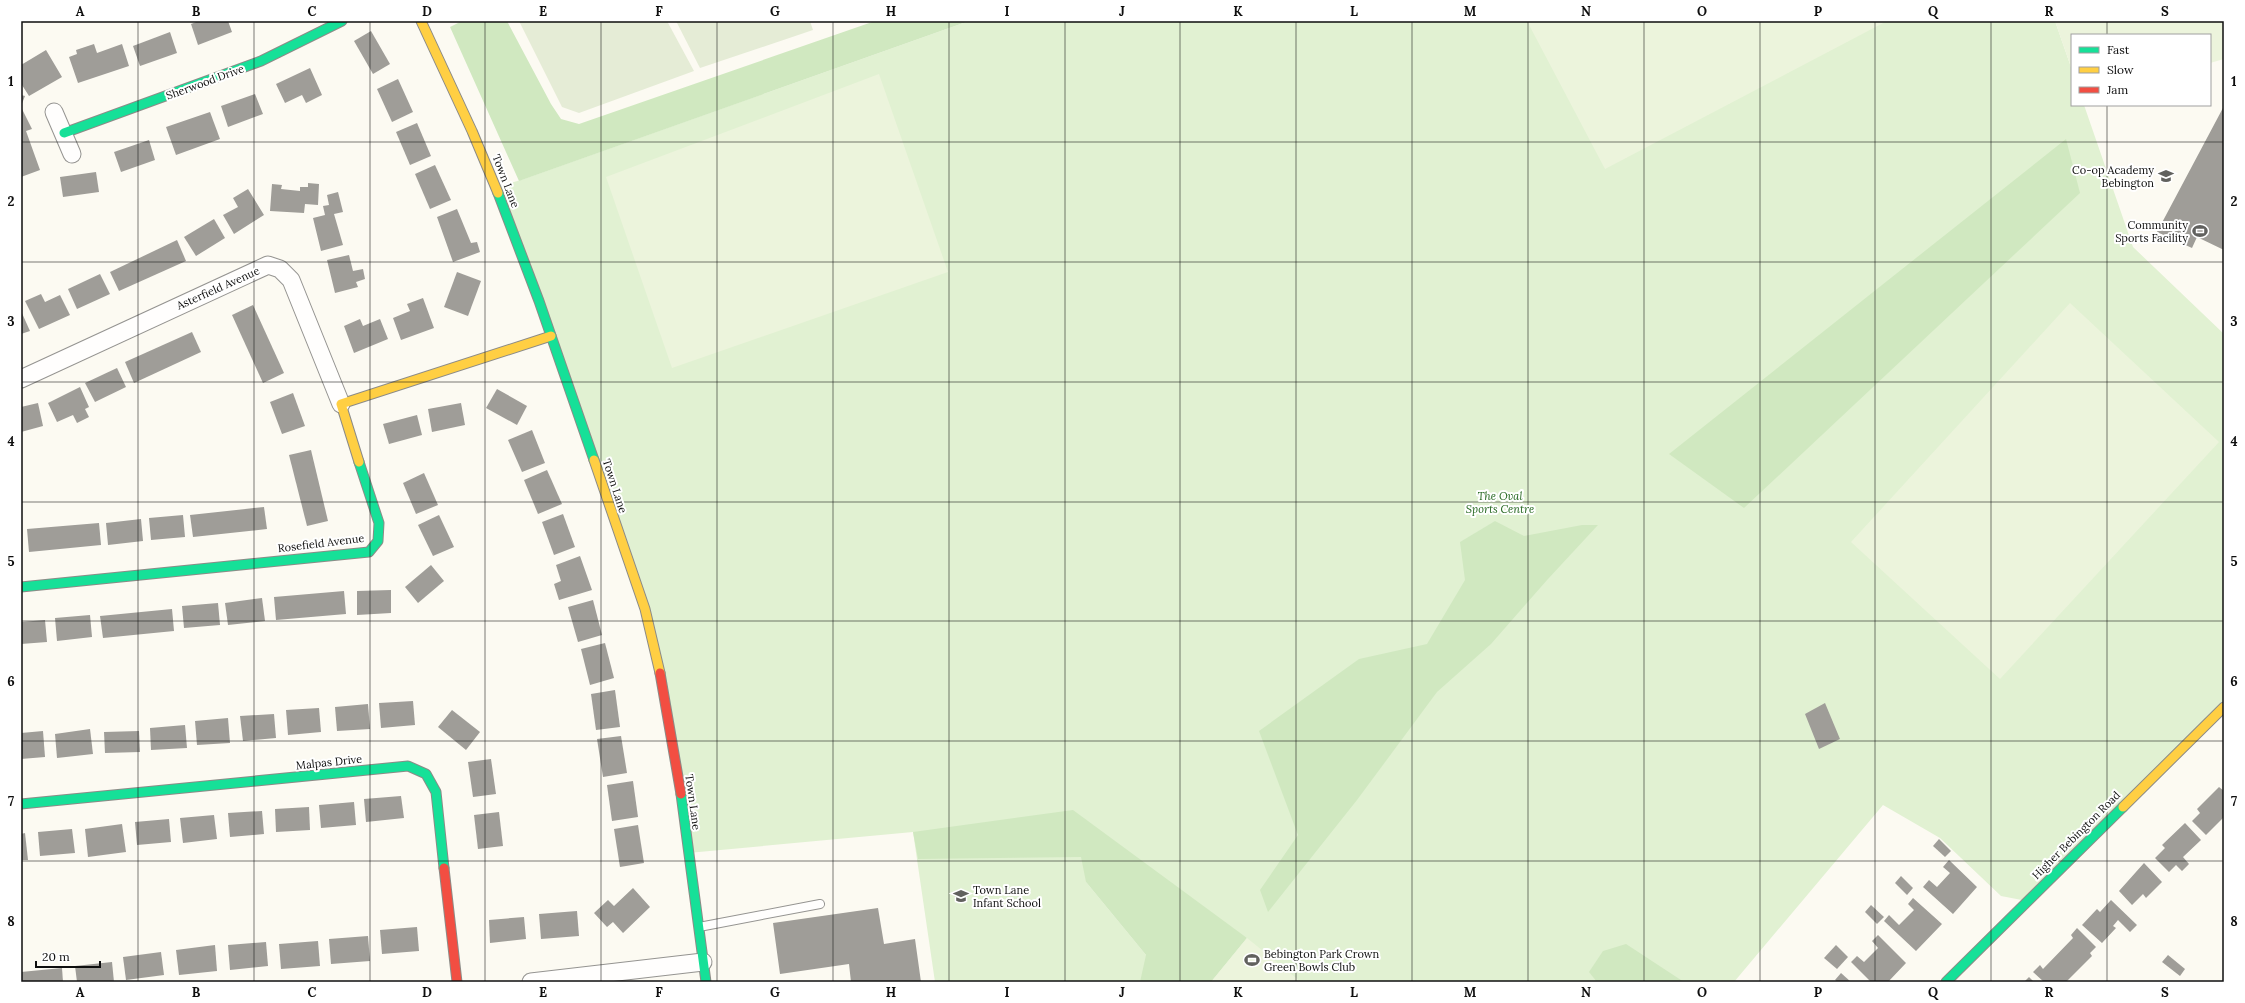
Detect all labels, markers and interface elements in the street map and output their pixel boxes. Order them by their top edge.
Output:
text: A [76,3,85,20]
text: B [192,3,201,20]
text: C [308,3,317,20]
text: D [422,3,432,20]
text: E [539,3,547,20]
text: F [655,3,663,20]
text: G [770,3,780,20]
text: H [886,3,896,20]
text: I [1004,3,1010,20]
text: J [1119,3,1125,20]
text: K [1233,3,1243,20]
text: L [1350,3,1358,20]
text: M [1464,3,1477,20]
text: N [1581,3,1591,20]
text: O [1697,3,1707,20]
text: P [1814,3,1823,20]
text: Q [1928,3,1939,20]
text: R [2045,3,2054,20]
text: S [2161,3,2169,20]
legend [2071,34,2211,106]
text: Fast [2107,42,2130,57]
street label: Sherwood Drive [164,61,246,103]
text: Slow [2107,62,2134,77]
text: 1 [8,73,14,90]
text: 1 [2231,73,2237,90]
text: Jam [2106,82,2128,97]
street label: Town Lane [489,152,523,210]
place label: Co-op Academy Bebington [2072,163,2154,190]
school or university icon: Co-op Academy Bebington [2157,167,2175,185]
text: 2 [8,193,15,210]
text: 2 [2231,193,2238,210]
place label: Community Sports Facility [2115,218,2188,245]
sports icon: Community Sports Facility [2191,222,2209,240]
street label: Asterfield Avenue [173,263,262,313]
text: 3 [7,313,15,330]
text: 3 [2230,313,2238,330]
text: 4 [7,433,15,450]
text: 4 [2230,433,2238,450]
street label: Town Lane [600,457,630,515]
park label: The Oval Sports Centre [1466,489,1534,516]
street label: Rosefield Avenue [277,531,365,555]
text: 5 [7,553,15,570]
text: 5 [2230,553,2238,570]
text: 6 [7,673,15,690]
text: 6 [2230,673,2238,690]
street label: Malpas Drive [295,752,363,772]
street label: Town Lane [682,773,704,831]
street label: Higher Bebington Road [2029,788,2123,882]
text: 7 [8,793,14,810]
text: 7 [2231,793,2237,810]
place label: Town Lane Infant School [973,883,1041,910]
school or university icon: Town Lane Infant School [952,887,970,905]
text: 8 [7,913,15,930]
text: 8 [2230,913,2238,930]
scale bar [36,943,100,969]
place label: Bebington Park Crown Green Bowls Club [1264,947,1380,974]
text: 20 m [42,949,70,964]
sports icon: Bebington Park Crown Green Bowls Club [1243,951,1261,969]
text: A [76,984,85,1001]
text: B [192,984,201,1001]
text: C [308,984,317,1001]
text: D [422,984,432,1001]
text: E [539,984,547,1001]
text: F [655,984,663,1001]
text: G [770,984,780,1001]
text: H [886,984,896,1001]
text: I [1004,984,1010,1001]
text: J [1119,984,1125,1001]
text: K [1233,984,1243,1001]
text: L [1350,984,1358,1001]
text: M [1464,984,1477,1001]
text: N [1581,984,1591,1001]
text: O [1697,984,1707,1001]
text: P [1814,984,1823,1001]
text: Q [1928,984,1939,1001]
text: R [2045,984,2054,1001]
text: S [2161,984,2169,1001]

